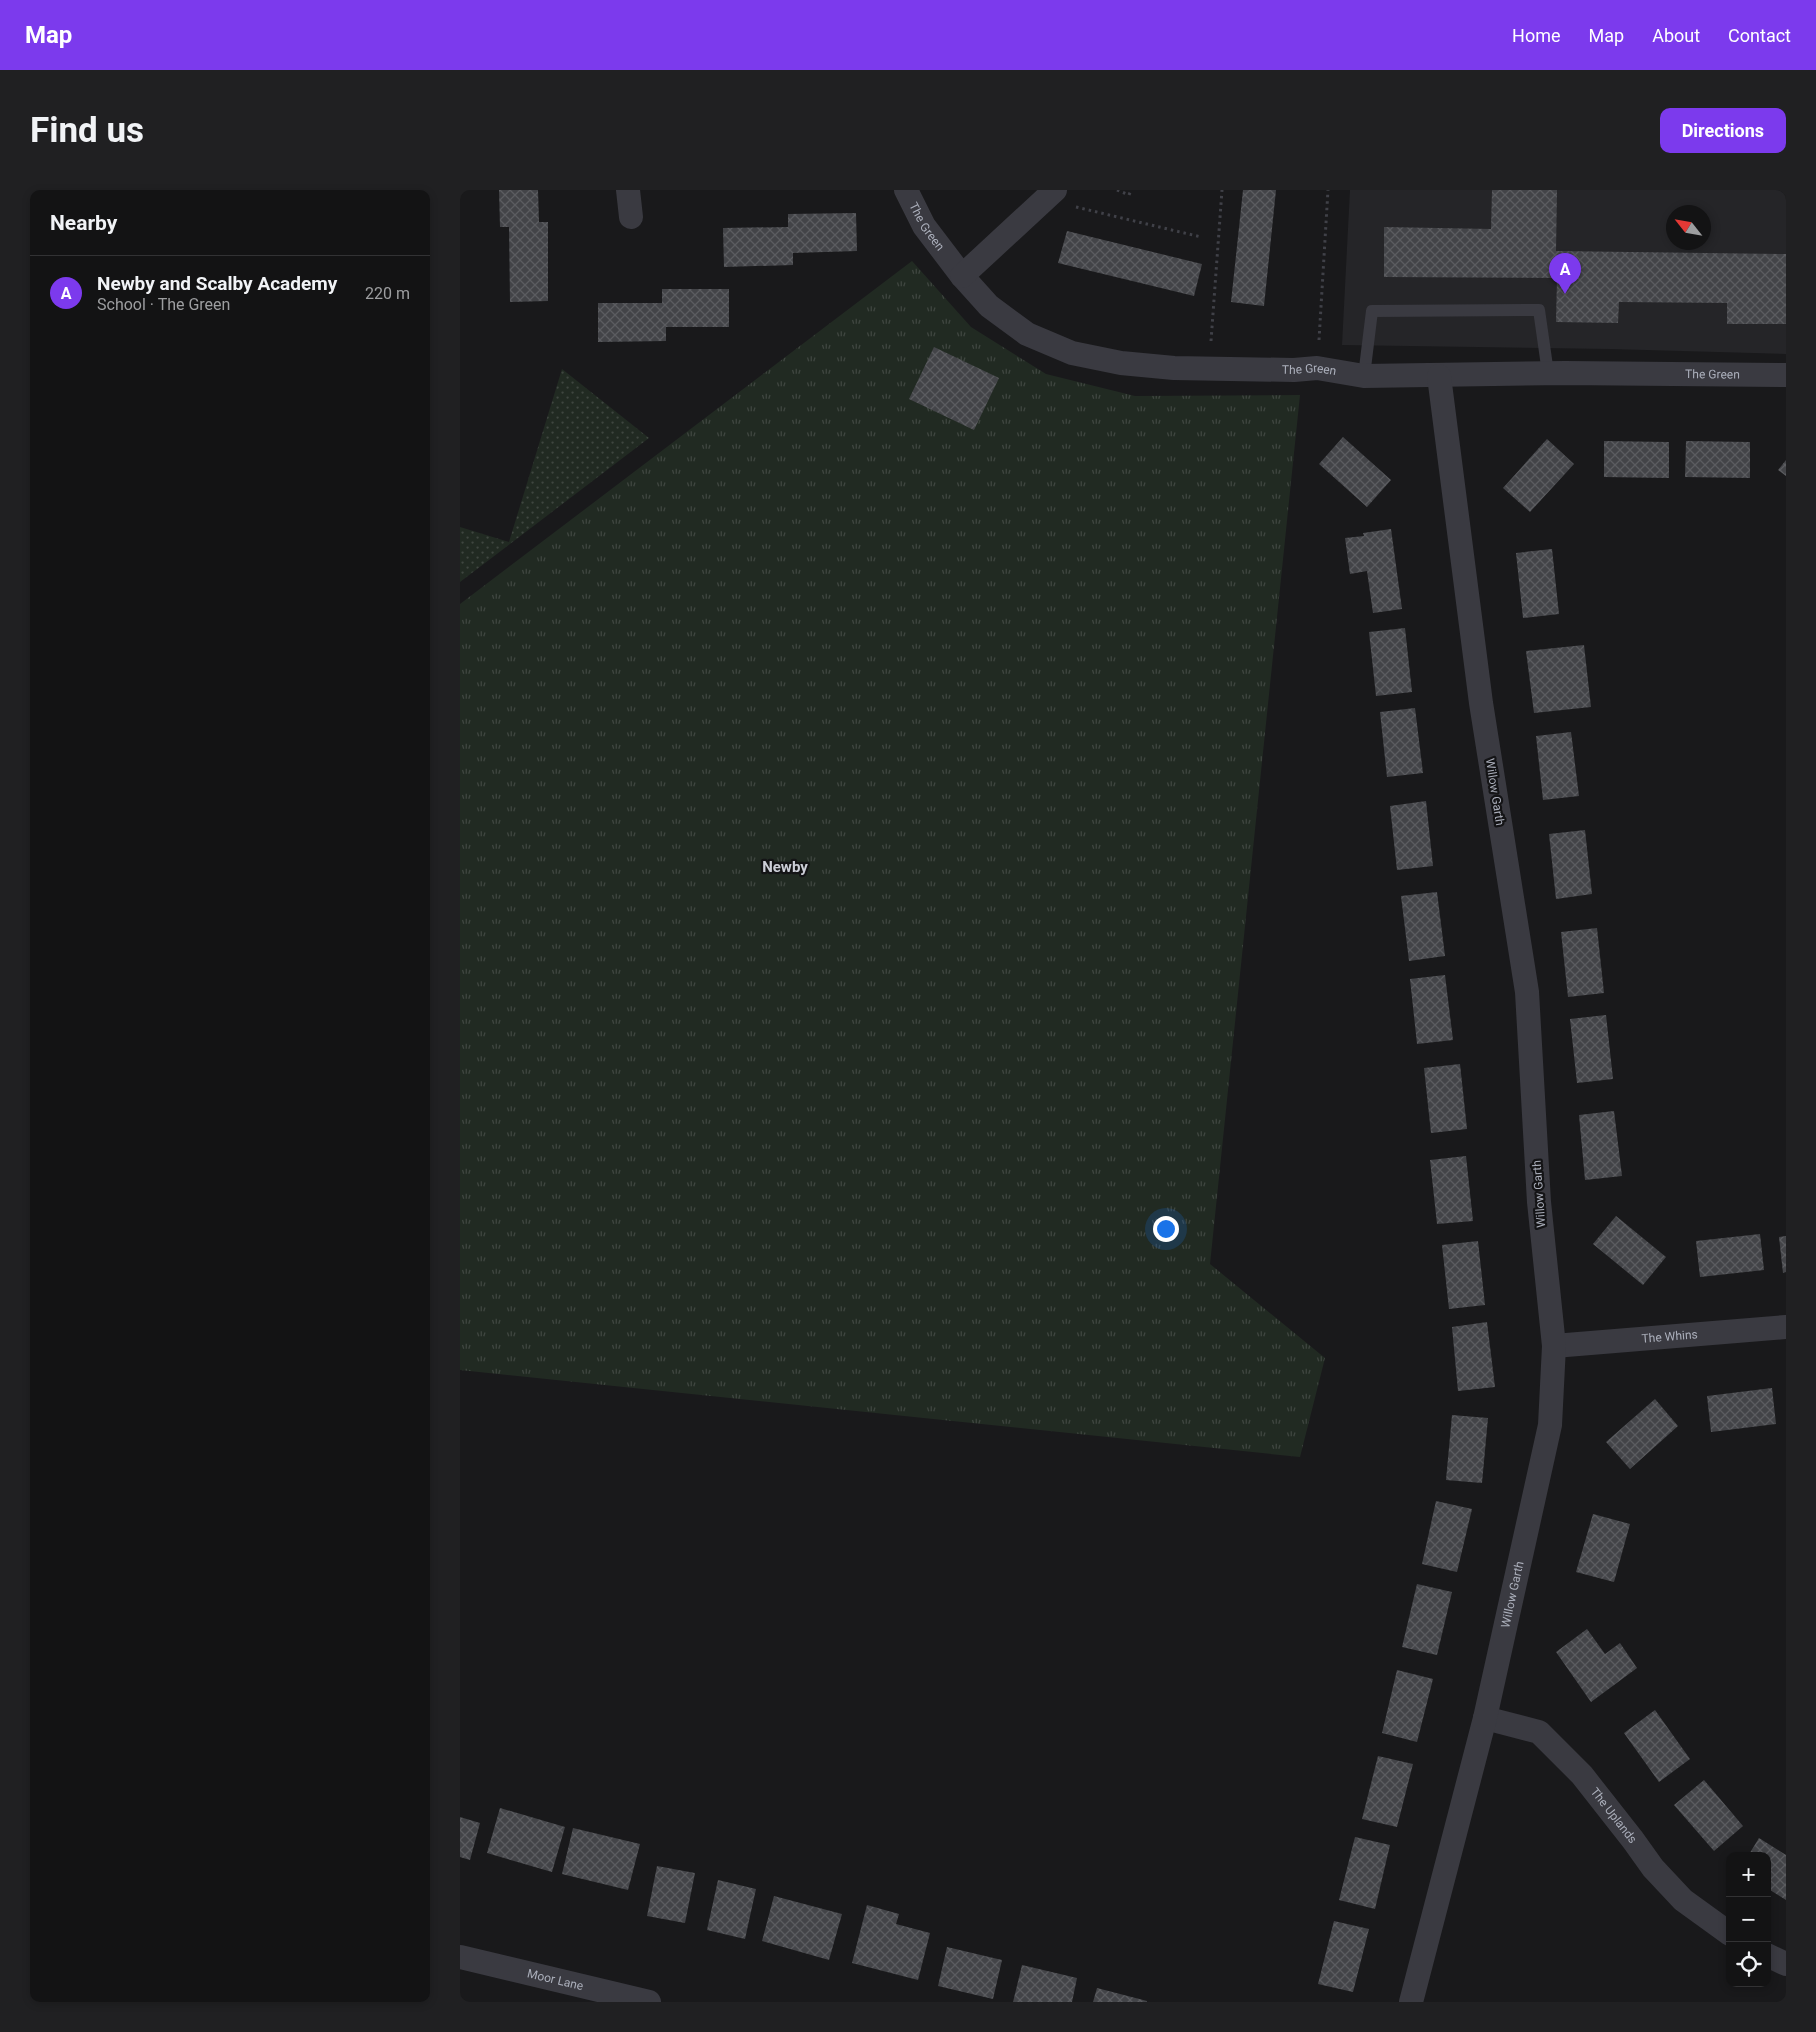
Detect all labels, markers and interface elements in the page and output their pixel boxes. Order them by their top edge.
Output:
text: Map [25,21,72,49]
text: Home [1512,25,1561,46]
text: Map [1589,25,1624,46]
text: About [1652,25,1700,46]
text: Contact [1728,25,1791,46]
button: Directions [1660,108,1786,153]
text: Find us [30,110,144,151]
street label: The Green [906,200,947,253]
north arrow [1666,205,1711,250]
text: Nearby [50,211,117,235]
pin: A [1549,253,1581,294]
text: Newby and Scalby Academy [97,272,337,295]
text: A [61,284,71,303]
text: 220 m [365,284,410,303]
text: School · The Green [97,295,230,314]
street label: The Green [1282,361,1337,378]
street label: The Green [1685,367,1740,382]
street label: Willow Garth [1483,757,1507,827]
district label: Newby [762,858,808,876]
street label: Willow Garth [1530,1160,1548,1228]
your location [1153,1216,1179,1242]
street label: The Whins [1641,1327,1698,1346]
street label: Willow Garth [1498,1560,1527,1629]
street label: The Uplands [1588,1785,1640,1846]
map controls [1726,1852,1771,1987]
button: + [1726,1852,1771,1897]
button: − [1726,1897,1771,1942]
button: locate [1726,1942,1771,1987]
street label: Moor Lane [526,1966,585,1993]

